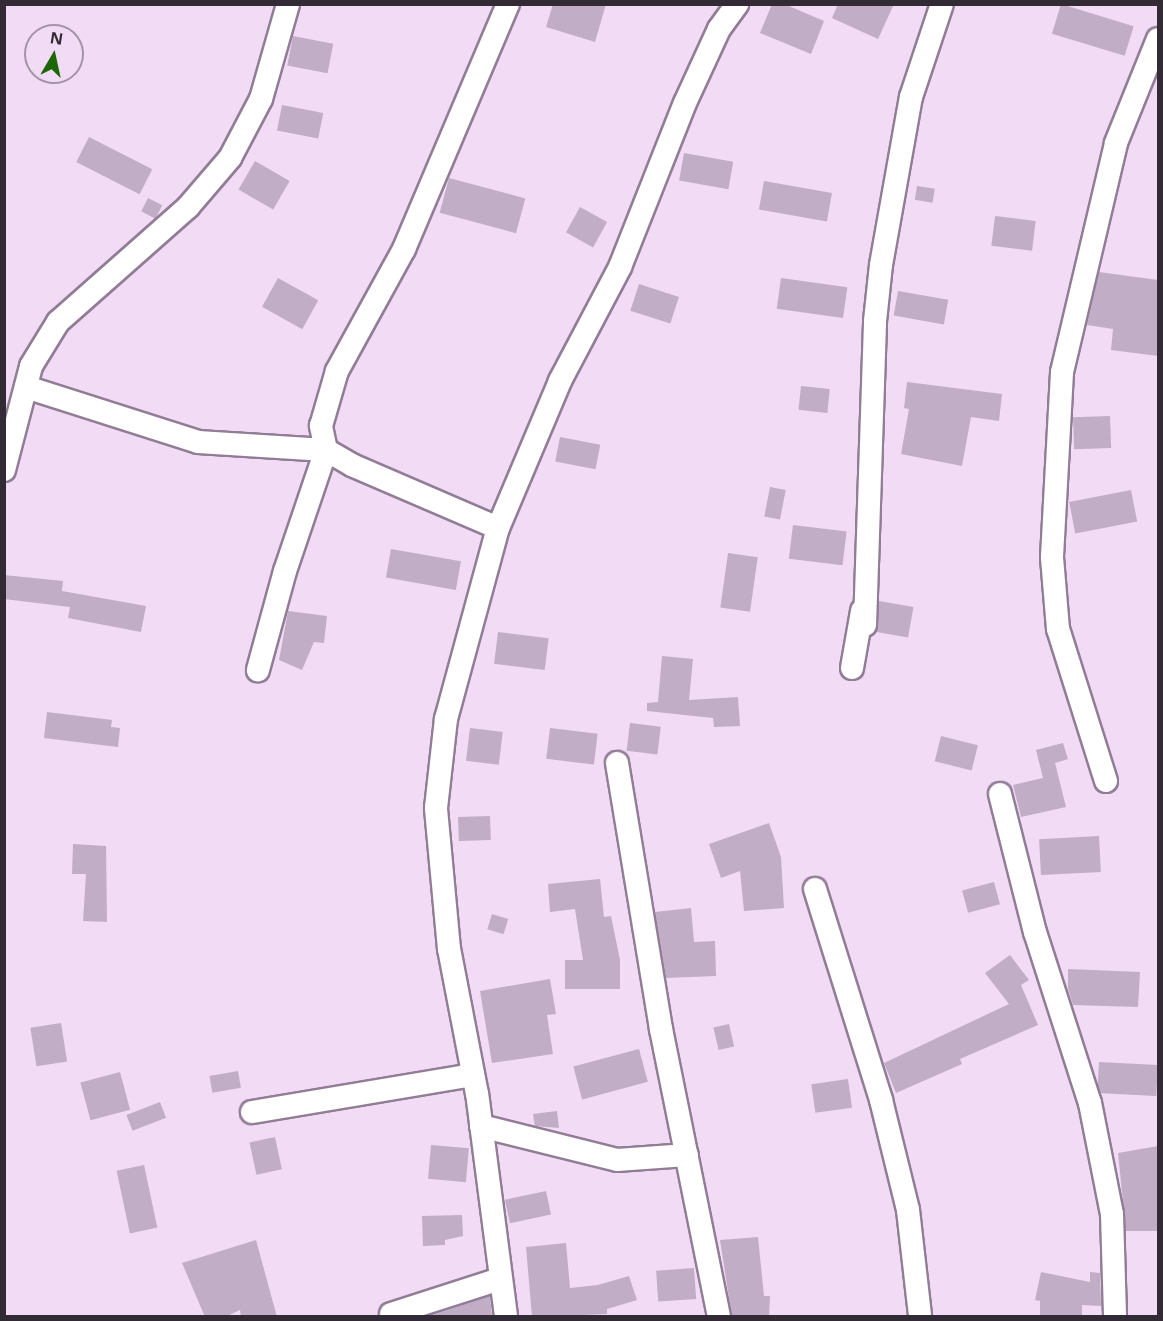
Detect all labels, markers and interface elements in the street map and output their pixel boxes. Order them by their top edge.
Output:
north arrow [24,24,84,84]
text: N [48,26,65,50]

